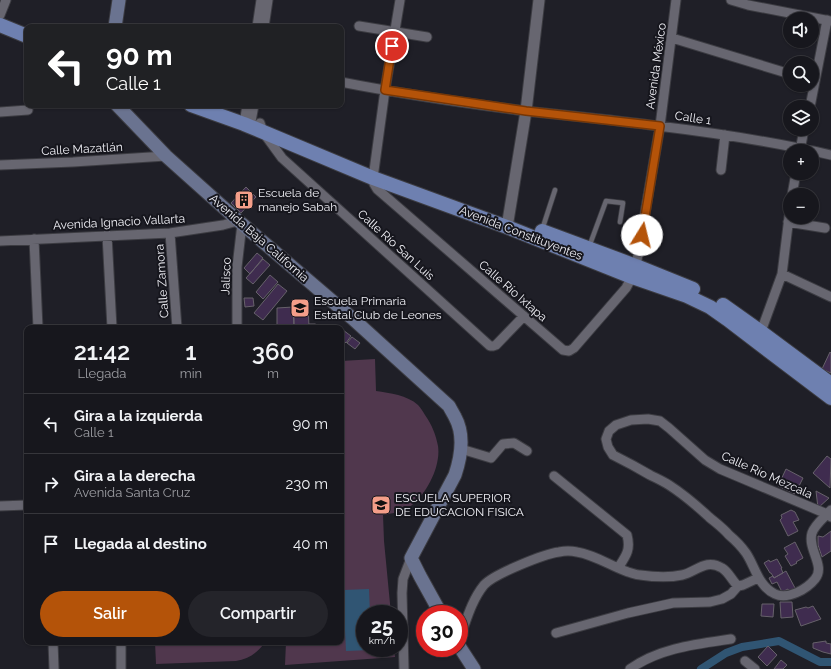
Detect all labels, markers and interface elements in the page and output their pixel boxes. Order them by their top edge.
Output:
map controls [783,12,819,224]
button: sound [783,12,819,48]
street label: Avenida México [643,22,669,110]
pin [375,29,409,63]
icon: arrive [381,35,403,57]
text: 90 m [106,39,172,72]
icon: left [40,40,92,92]
button: search [783,56,819,92]
text: Calle 1 [106,73,161,94]
button: layers [783,100,819,136]
street label: Calle 1 [674,109,712,127]
street label: Calle Mazatlán [41,140,123,158]
button: + [783,144,819,180]
place label: Escuela de manejo Sabah [258,186,337,214]
button: − [783,188,819,224]
building icon: Escuela de manejo Sabah [233,189,255,211]
street label: Avenida Baja California [207,191,311,285]
street label: Avenida Constituyentes [458,203,585,263]
street label: Calle Río San Luis [355,207,437,283]
street label: Avenida Ignacio Vallarta [53,212,185,232]
position arrow [621,214,663,256]
street label: Calle Zamora [152,243,172,319]
street label: Jalisco [218,257,234,295]
street label: Calle Río Ixtapa [476,258,550,324]
place label: Escuela Primaria Estatal Club de Leones [314,294,442,322]
school or university icon: Escuela Primaria Estatal Club de Leones [289,297,311,319]
text: 21:42 [74,337,130,366]
text: 1 [185,337,197,366]
text: 360 [252,337,294,366]
text: Llegada [77,366,126,381]
text: min [180,366,202,381]
text: m [267,366,279,381]
text: Gira a la izquierda [74,407,203,425]
icon: left [40,413,62,435]
text: 90 m [292,415,328,433]
text: Calle 1 [74,425,114,440]
street label: Calle Río Mezcala [719,449,815,501]
text: Gira a la derecha [74,467,195,485]
icon: right [40,473,62,495]
text: 230 m [285,475,328,493]
text: Avenida Santa Cruz [74,485,190,500]
place label: ESCUELA SUPERIOR DE EDUCACION FISICA [395,491,524,519]
school or university icon: ESCUELA SUPERIOR DE EDUCACION FISICA [370,494,392,516]
icon: arrive [40,533,62,555]
text: Llegada al destino [74,535,207,553]
text: 40 m [293,535,328,553]
button: Salir [40,591,180,637]
button: Compartir [188,591,328,637]
speed limit sign: 30 [416,605,468,657]
text: 25 [371,614,393,638]
text: km/h [369,635,395,646]

